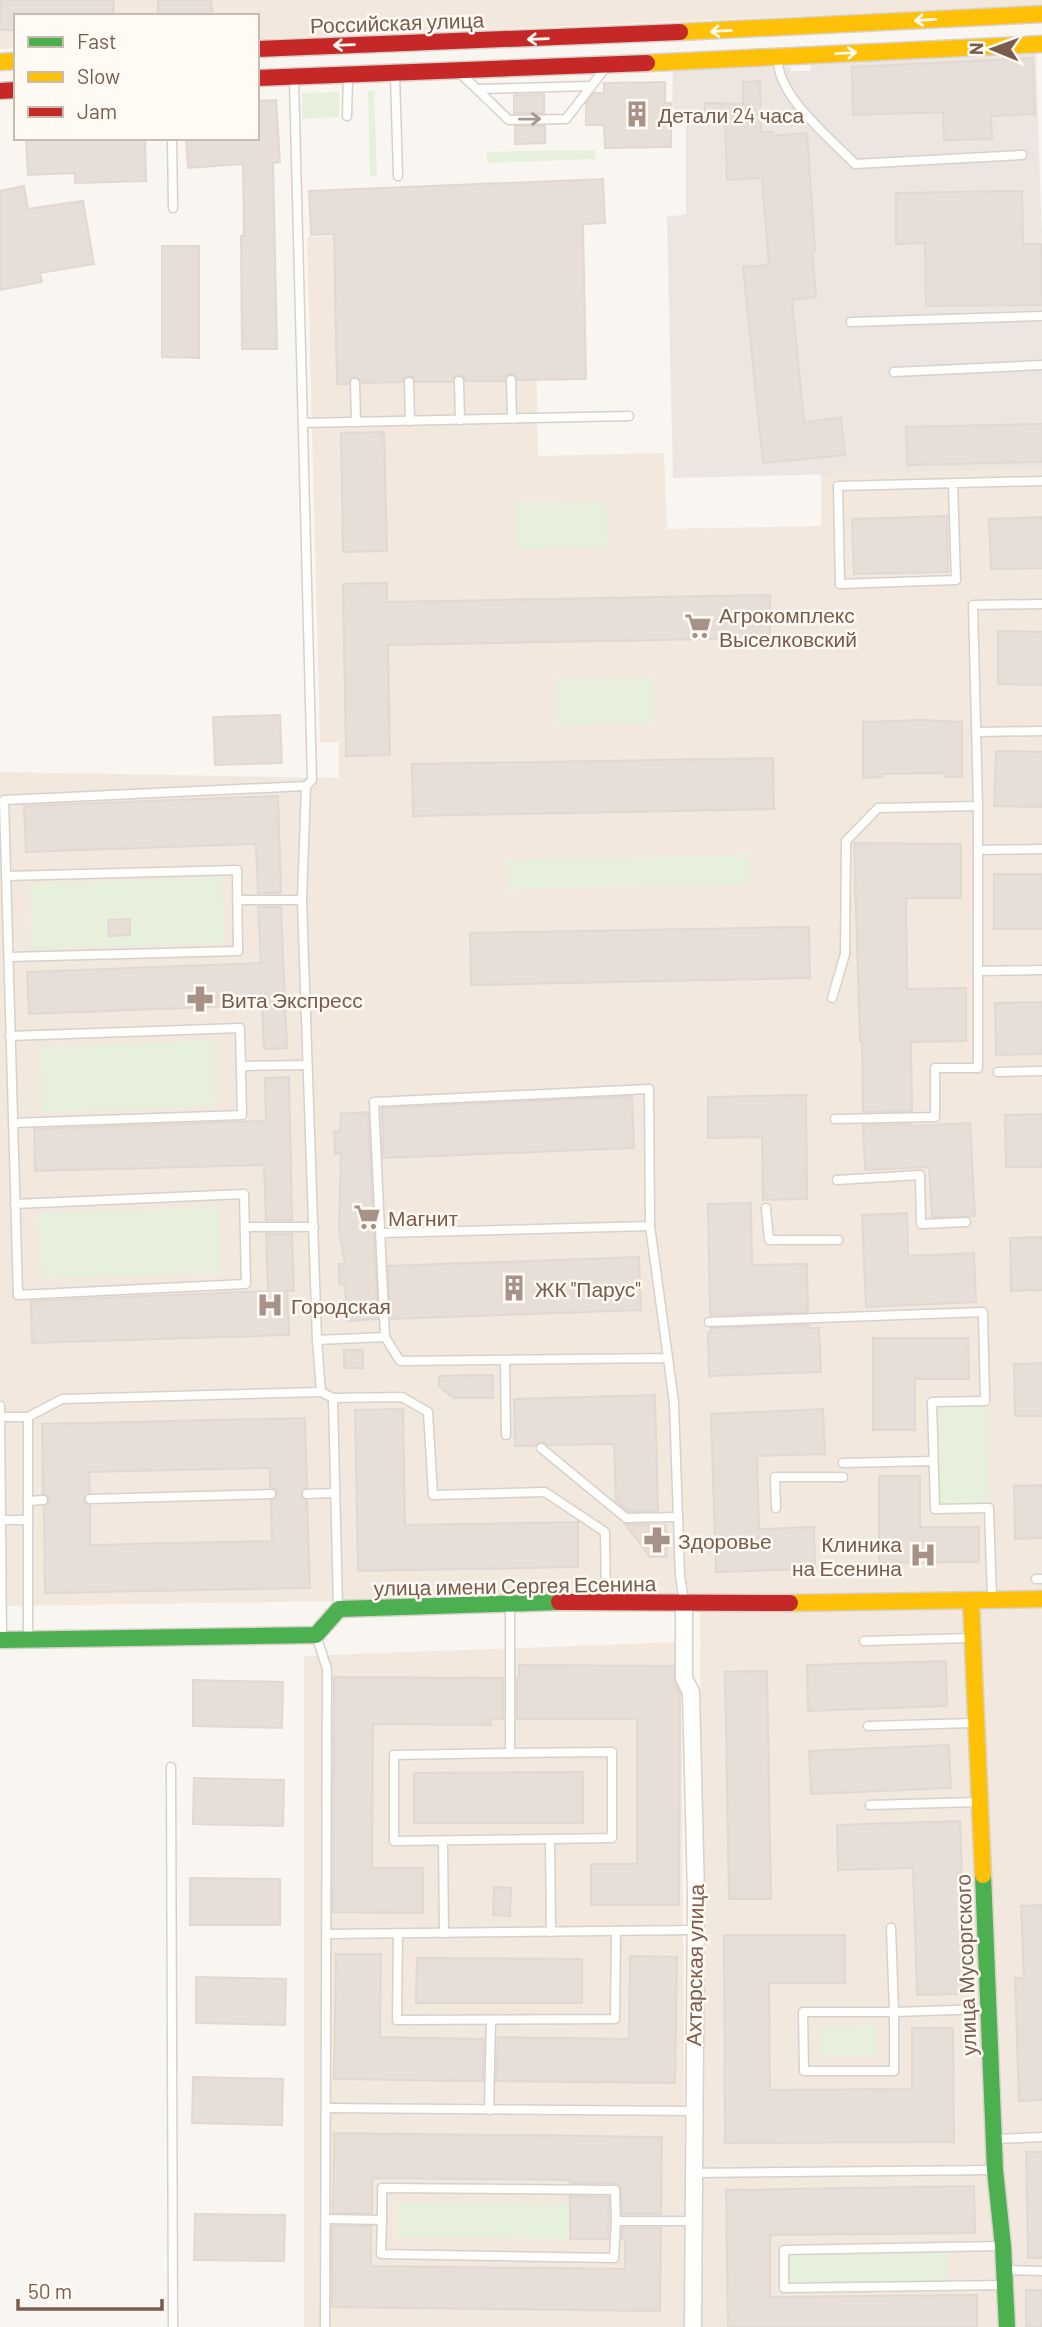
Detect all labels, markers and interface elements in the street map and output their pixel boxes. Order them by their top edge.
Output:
street label: Российская улица [309,6,485,38]
legend [14,14,259,140]
one-way arrow [914,14,937,27]
north arrow [958,14,1028,84]
one-way arrow [709,24,732,37]
text: Fast [77,28,117,53]
one-way arrow [527,32,550,45]
one-way arrow [333,38,356,51]
text: N [964,42,987,55]
one-way arrow [834,47,857,60]
text: Slow [77,63,120,88]
text: Jam [77,98,117,123]
building icon: Детали 24 часа [622,99,652,129]
place label: Детали 24 часа [658,102,805,127]
one-way arrow [518,113,541,126]
place label: Агрокомплекс Выселковский [719,602,857,651]
supermarket icon: Агрокомплекс Выселковский [683,611,713,641]
pharmacy icon: Вита Экспресс [185,984,215,1014]
place label: Вита Экспресс [221,987,363,1012]
supermarket icon: Магнит [352,1202,382,1232]
place label: Магнит [388,1205,458,1230]
building icon: ЖК "Парус" [499,1273,529,1303]
place label: ЖК "Парус" [535,1276,641,1301]
hospital icon: Городская [255,1290,285,1320]
place label: Городская [291,1293,391,1318]
pharmacy icon: Здоровье [642,1525,672,1555]
place label: Здоровье [678,1528,772,1553]
place label: Клиника на Есенина [792,1531,902,1580]
hospital icon: Клиника на Есенина [908,1540,938,1570]
street label: улица имени Сергея Есенина [373,1570,657,1600]
street label: улица Мусоргского [949,1874,981,2056]
street label: Ахтарская улица [680,1883,708,2046]
scale bar [18,2268,161,2312]
text: 50 m [28,2278,72,2303]

